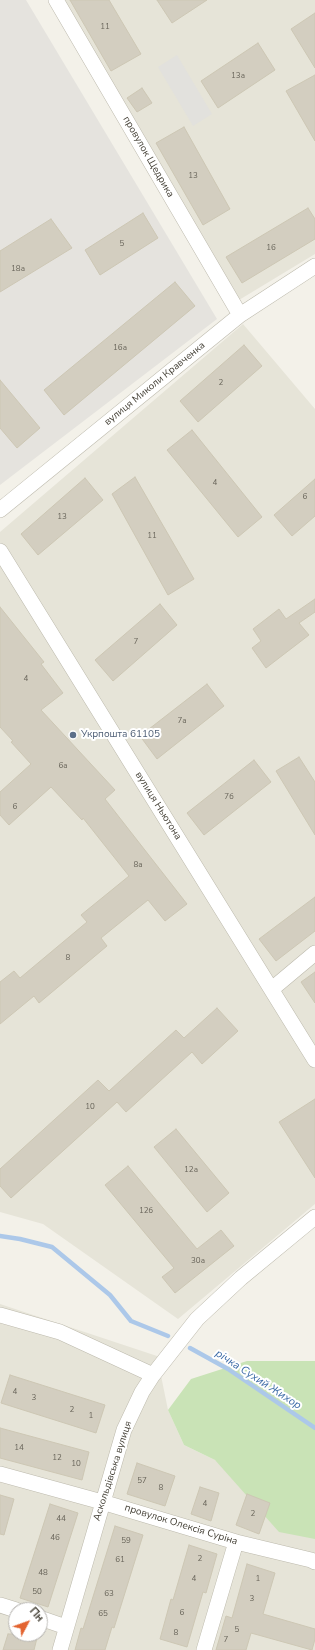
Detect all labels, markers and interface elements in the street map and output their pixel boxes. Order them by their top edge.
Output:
house number: 11 [100,22,110,32]
house number: 13а [231,71,245,81]
street label: провулок Щедрика [120,114,176,200]
house number: 13 [188,171,198,181]
house number: 5 [120,239,124,249]
house number: 16 [266,243,276,253]
house number: 18а [11,264,25,274]
street label: вулиця Миколи Кравченка [102,340,208,428]
house number: 16а [113,343,127,353]
house number: 2 [219,378,223,388]
house number: 4 [213,478,217,488]
house number: 6 [303,492,307,502]
house number: 13 [57,512,67,522]
house number: 11 [147,531,157,541]
house number: 7 [134,637,138,647]
house number: 4 [24,674,28,684]
house number: 7а [177,716,187,726]
place label: Укрпошта 61105 [81,729,160,741]
marker: Укрпошта 61105 [68,730,78,740]
house number: 6a [58,761,68,771]
street label: вулиця Ньютона [132,770,184,842]
house number: 7б [224,792,234,802]
house number: 6 [13,802,17,812]
house number: 8а [133,860,143,870]
house number: 8 [66,953,70,963]
house number: 10 [85,1102,95,1112]
house number: 12а [184,1165,198,1175]
house number: 12б [139,1206,153,1216]
house number: 30а [191,1256,205,1266]
water label: річка Сухий Жихор [213,1347,303,1413]
house number: 4 [13,1387,17,1397]
house number: 3 [32,1393,36,1403]
house number: 2 [70,1405,74,1415]
house number: 1 [89,1411,93,1421]
street label: Аскольдівська вулиця [91,1419,135,1523]
house number: 14 [14,1443,24,1453]
house number: 12 [52,1453,62,1463]
house number: 10 [71,1459,81,1469]
house number: 57 [137,1476,147,1486]
house number: 8 [159,1483,163,1493]
house number: 4 [203,1499,207,1509]
street label: провулок Олексія Суріна [123,1502,239,1548]
house number: 2 [251,1509,255,1519]
house number: 44 [56,1514,66,1524]
house number: 46 [50,1533,60,1543]
house number: 59 [121,1536,131,1546]
house number: 2 [198,1554,202,1564]
house number: 61 [115,1555,125,1565]
house number: 48 [38,1568,48,1578]
house number: 4 [192,1574,196,1584]
house number: 1 [256,1574,260,1584]
house number: 50 [32,1587,42,1597]
house number: 63 [104,1589,114,1599]
house number: 3 [250,1594,254,1604]
north arrow [8,1602,48,1642]
text: Пн [26,1604,47,1625]
house number: 6 [180,1608,184,1618]
house number: 65 [98,1609,108,1619]
house number: 5 [235,1625,239,1635]
house number: 8 [174,1628,178,1638]
house number: 7 [224,1635,228,1645]

